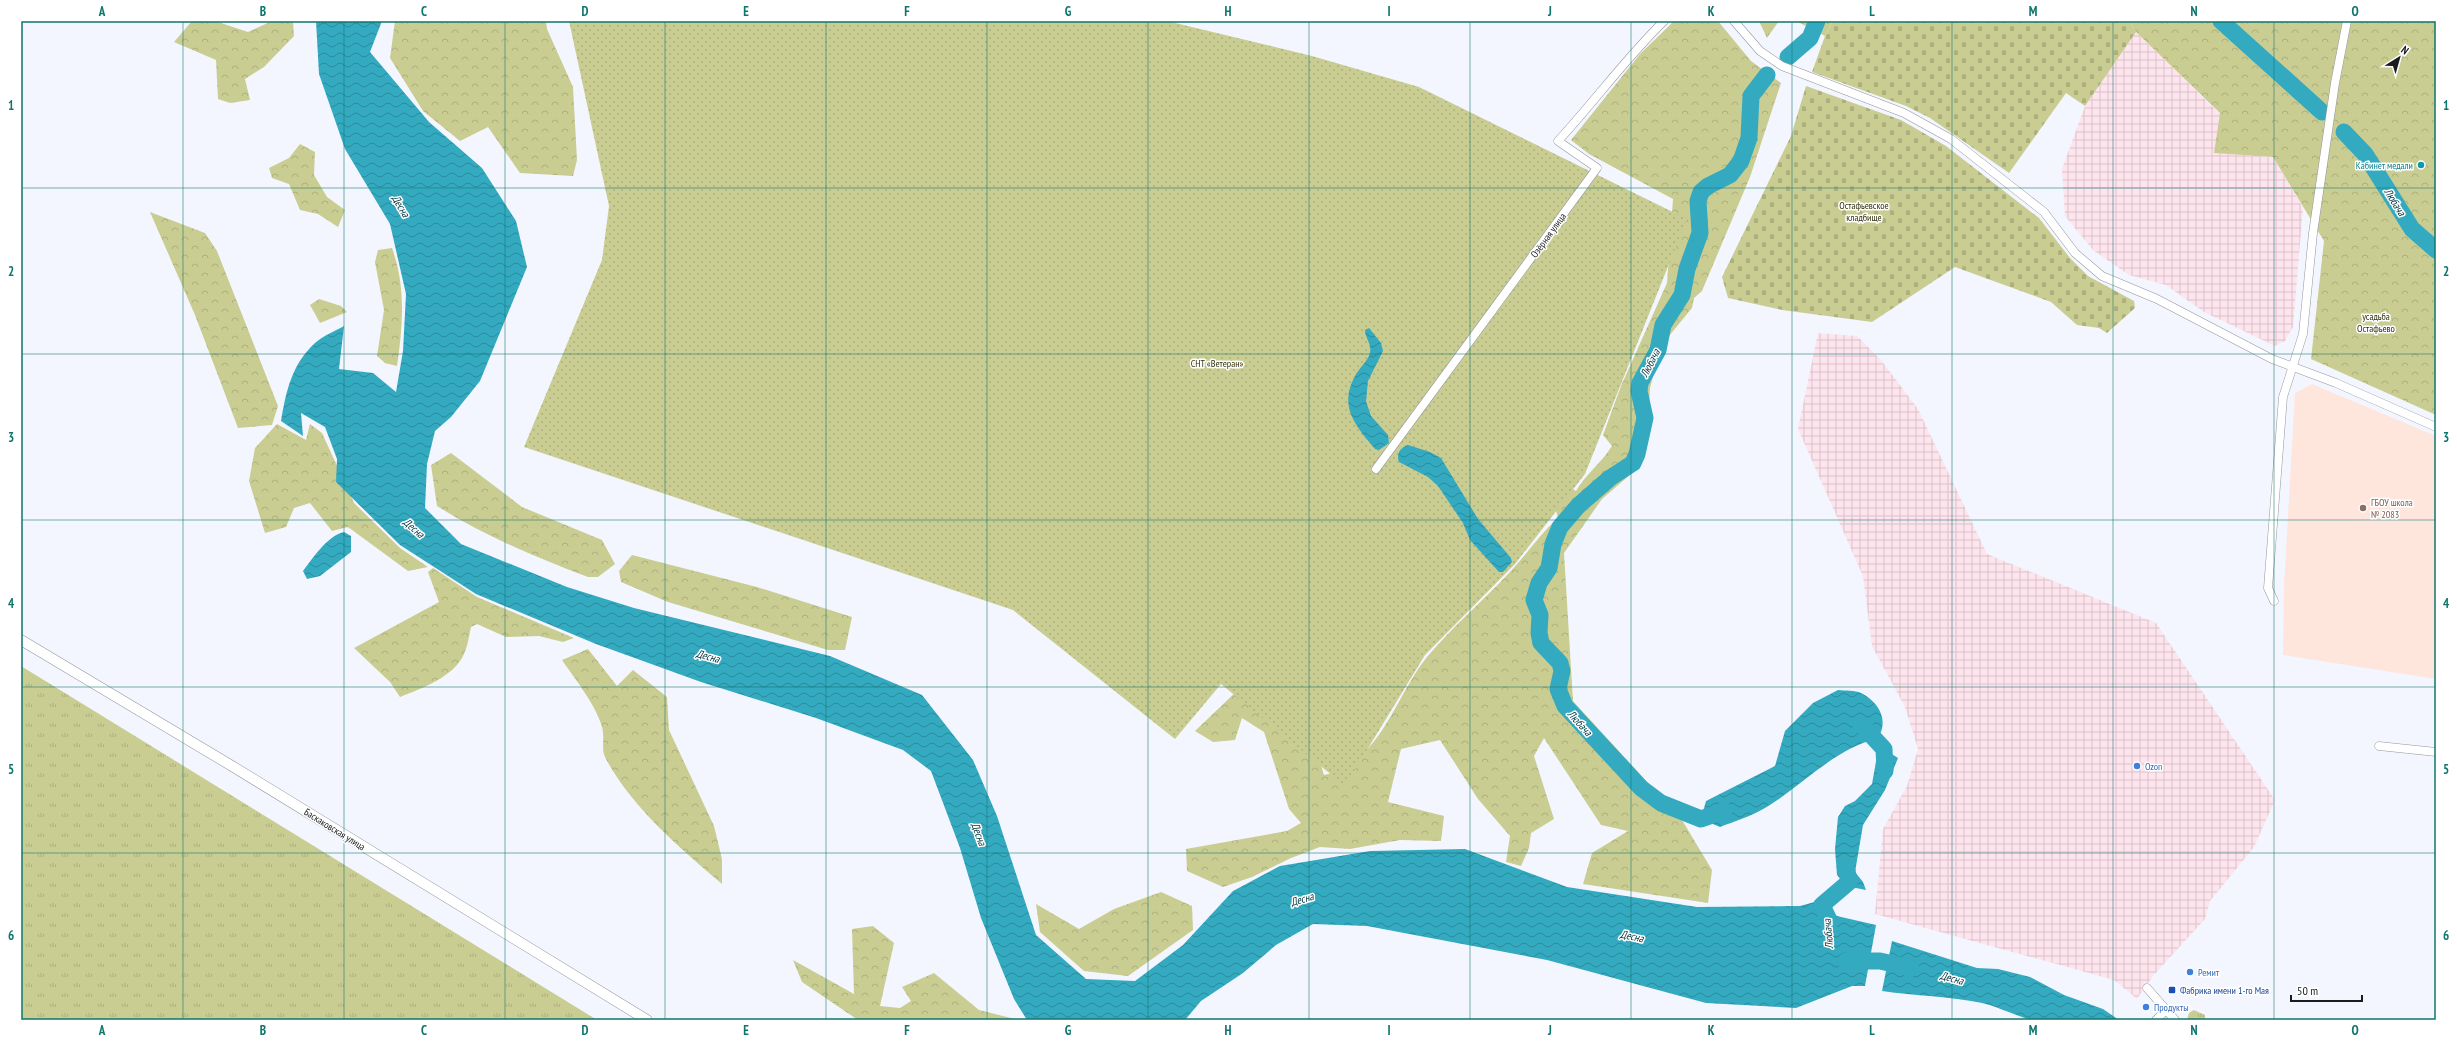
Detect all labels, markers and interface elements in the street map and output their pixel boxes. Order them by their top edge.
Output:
text: A [98,3,106,20]
text: B [260,3,266,20]
text: C [421,3,427,20]
text: D [582,3,589,20]
text: E [743,3,749,20]
text: F [904,3,910,20]
text: G [1065,3,1072,20]
text: H [1225,3,1232,20]
text: I [1387,3,1391,20]
text: J [1547,3,1552,20]
text: K [1708,3,1715,20]
text: L [1869,3,1875,20]
text: M [2029,3,2038,20]
text: N [2190,3,2198,20]
text: O [2351,3,2359,20]
north arrow [2379,38,2419,78]
text: N [2398,43,2412,57]
text: 1 [8,97,14,114]
text: 1 [2443,97,2449,114]
place label: Кабинет медали [2356,159,2413,172]
marker: Кабинет медали [2416,160,2426,170]
water label: Любача [2381,185,2409,219]
water label: Десна [389,192,413,220]
park label: Остафьевское кладбище [1839,199,1889,224]
street label: Озёрная улица [1528,210,1569,260]
text: 2 [8,263,14,280]
text: 2 [2443,263,2449,280]
park label: усадьба Остафьево [2357,310,2395,335]
water label: Любача [1637,346,1663,380]
park label: СНТ «Ветеран» [1191,357,1243,370]
text: 3 [8,429,14,446]
text: 3 [2443,429,2449,446]
place label: ГБОУ школа № 2083 [2371,496,2413,521]
marker: ГБОУ школа № 2083 [2358,503,2368,513]
water label: Десна [400,514,428,541]
text: 4 [8,595,15,612]
text: 4 [2443,595,2450,612]
water label: Десна [694,646,722,666]
water label: Любача [1564,706,1596,739]
place label: Ozon [2145,760,2163,773]
text: 5 [8,761,14,778]
marker: Ozon [2132,761,2142,771]
text: 5 [2443,761,2449,778]
street label: Баскаковская улица [302,805,368,853]
water label: Десна [968,820,990,848]
water label: Десна [1288,889,1316,909]
water label: Любача [1820,918,1836,950]
text: 6 [8,927,14,944]
water label: Десна [1618,927,1645,945]
text: 6 [2443,927,2449,944]
place label: Ремит [2198,966,2220,979]
marker: Ремит [2185,967,2195,977]
water label: Десна [1938,968,1966,988]
scale bar [2291,977,2362,1003]
text: 50 m [2297,983,2318,998]
place label: Фабрика имени 1-го Мая [2180,984,2269,997]
marker: Фабрика имени 1-го Мая [2167,985,2177,995]
place label: Продукты [2154,1001,2189,1014]
marker: Продукты [2141,1002,2151,1012]
text: A [98,1022,106,1039]
text: B [260,1022,266,1039]
text: C [421,1022,427,1039]
text: D [582,1022,589,1039]
text: E [743,1022,749,1039]
text: F [904,1022,910,1039]
text: G [1065,1022,1072,1039]
text: H [1225,1022,1232,1039]
text: I [1387,1022,1391,1039]
text: J [1547,1022,1552,1039]
text: K [1708,1022,1715,1039]
text: L [1869,1022,1875,1039]
text: M [2029,1022,2038,1039]
text: N [2190,1022,2198,1039]
text: O [2351,1022,2359,1039]

